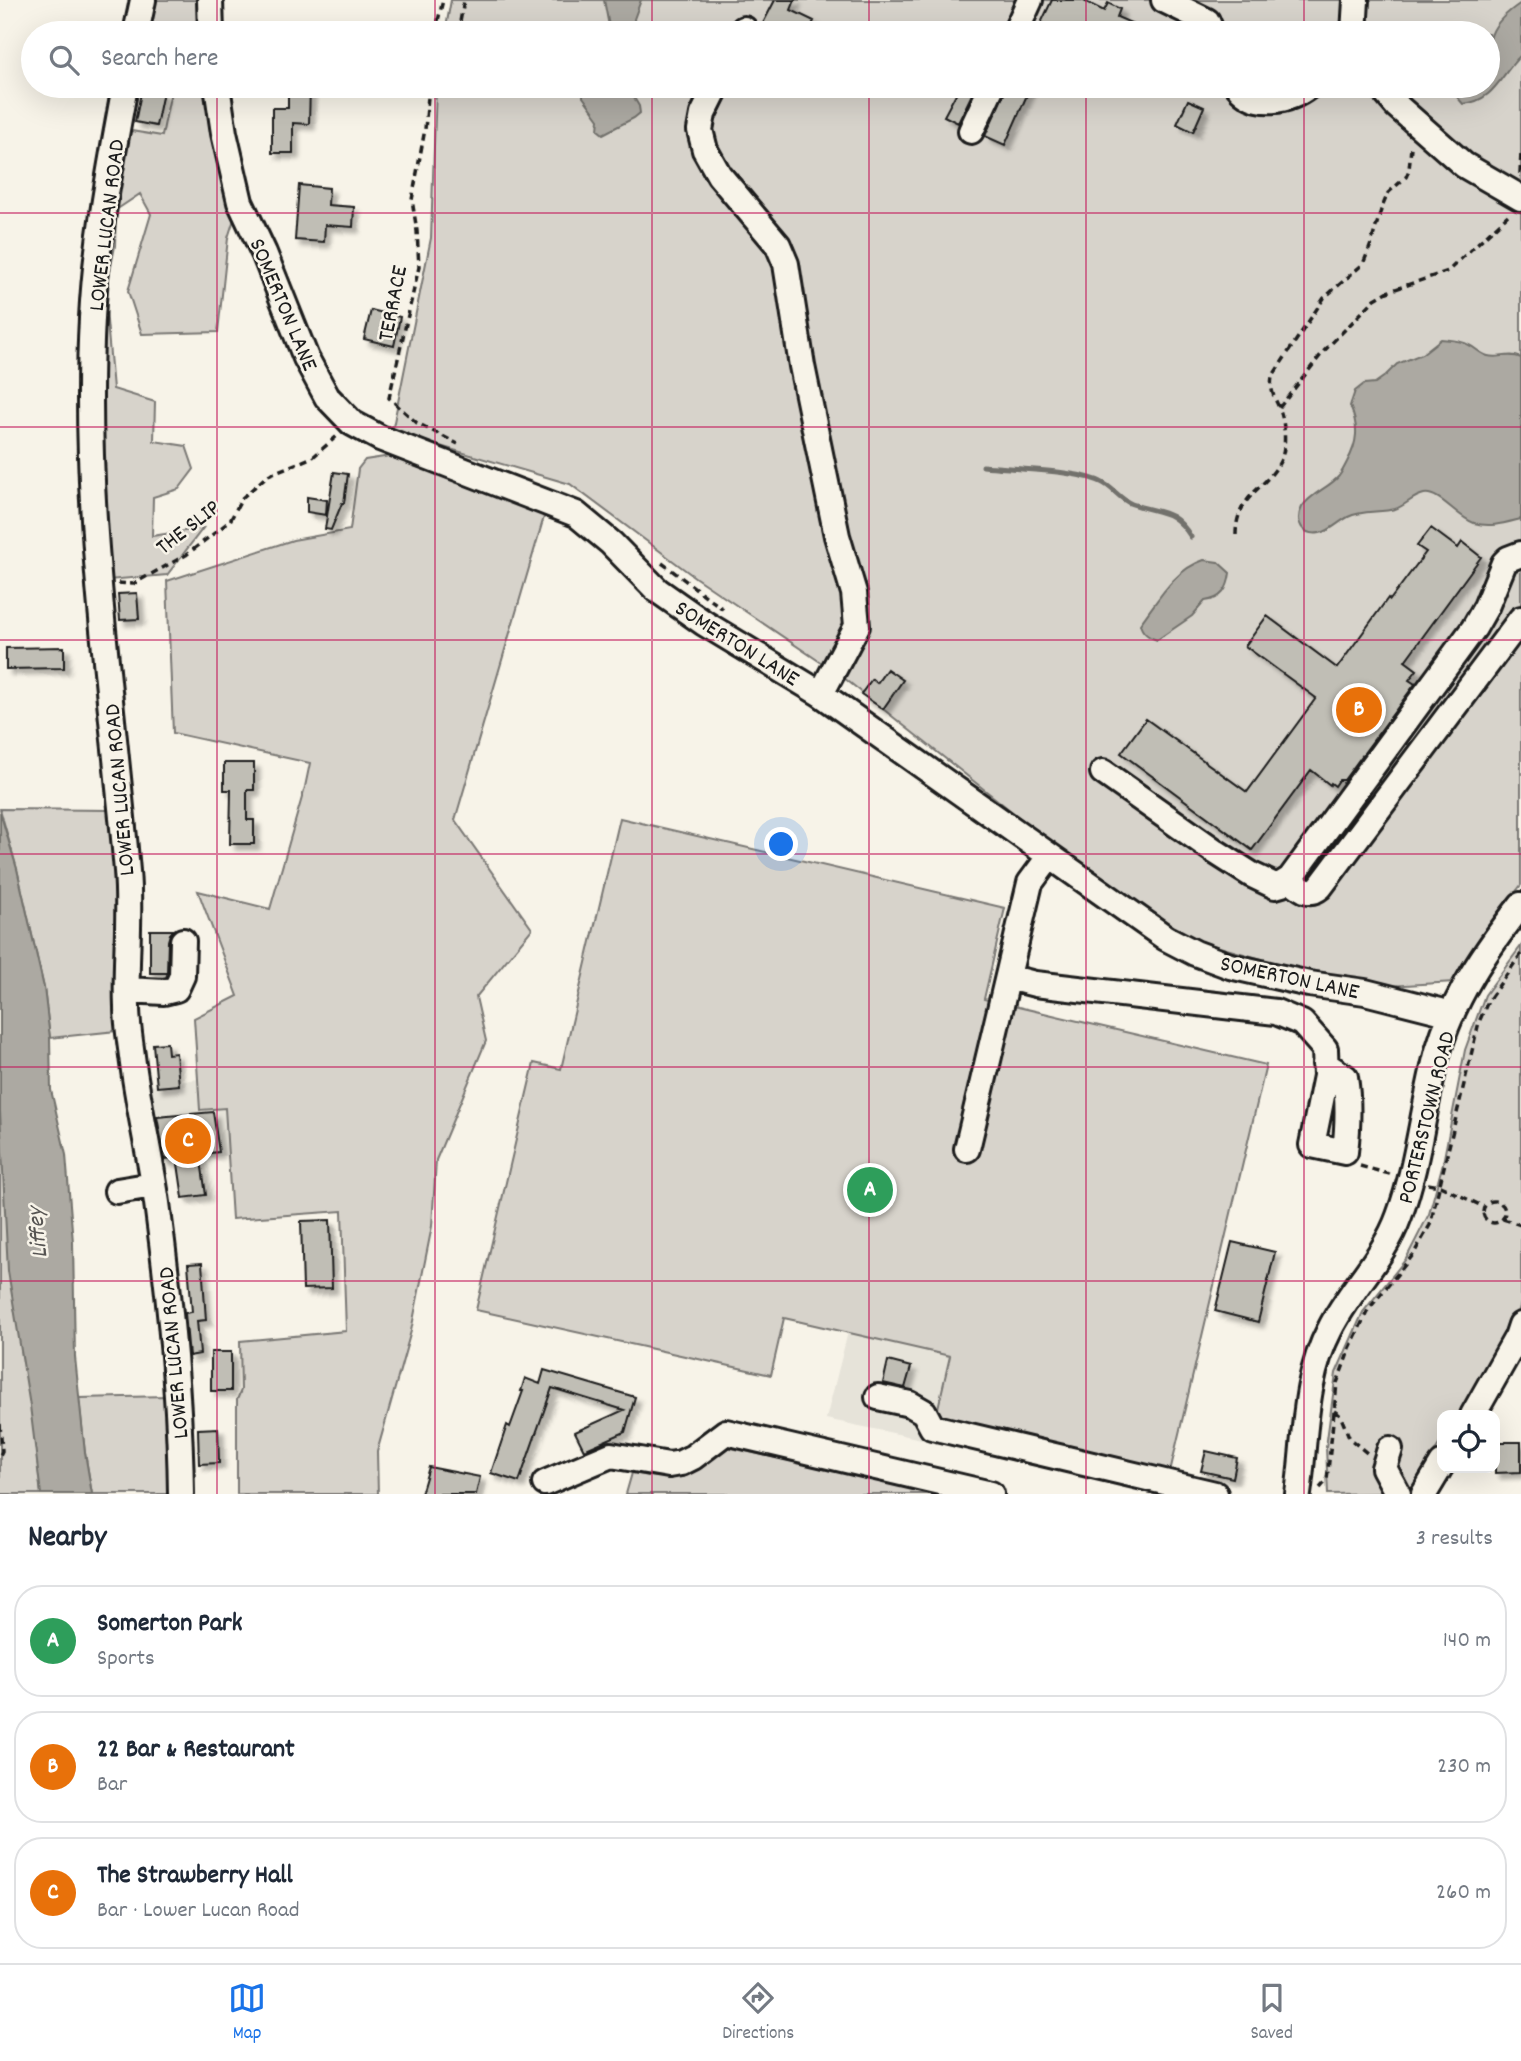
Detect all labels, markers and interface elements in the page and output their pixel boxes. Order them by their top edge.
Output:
search box [21,21,1500,98]
icon: search [45,41,83,79]
text: Search here [101,41,219,78]
street label: LOWER LUCAN ROAD [82,138,135,313]
street label: SOMERTON LANE [239,234,325,377]
street label: TERRACE [371,262,418,344]
street label: THE SLIP [150,493,228,564]
street label: SOMERTON LANE [667,594,805,697]
pin: B [1336,684,1382,736]
street label: LOWER LUCAN ROAD [98,702,145,877]
your location [764,827,798,861]
street label: SOMERTON LANE [1217,949,1362,1010]
street label: PORTERSTOWN ROAD [1391,1028,1466,1208]
pin: C [165,1115,211,1167]
pin: A [847,1164,893,1216]
water label: Liffey [19,1202,59,1260]
street label: LOWER LUCAN ROAD [152,1265,199,1440]
map controls [1437,1410,1500,1473]
button: locate [1437,1410,1500,1473]
text: Nearby [28,1518,106,1561]
text: 3 results [1416,1523,1493,1556]
text: Somerton Park [97,1606,242,1643]
text: A [47,1625,59,1658]
text: 140 m [1443,1625,1491,1658]
text: Sports [97,1643,155,1676]
text: 22 Bar & Restaurant [97,1732,295,1769]
text: B [48,1751,58,1784]
text: 230 m [1437,1751,1491,1784]
text: Bar [97,1769,127,1802]
text: The Strawberry Hall [97,1858,293,1895]
text: C [47,1877,59,1910]
text: 260 m [1436,1877,1491,1910]
text: Bar · Lower Lucan Road [97,1895,300,1928]
tab: Map [228,1979,266,2048]
tab: Directions [722,1979,794,2048]
tab: Saved [1250,1979,1293,2048]

